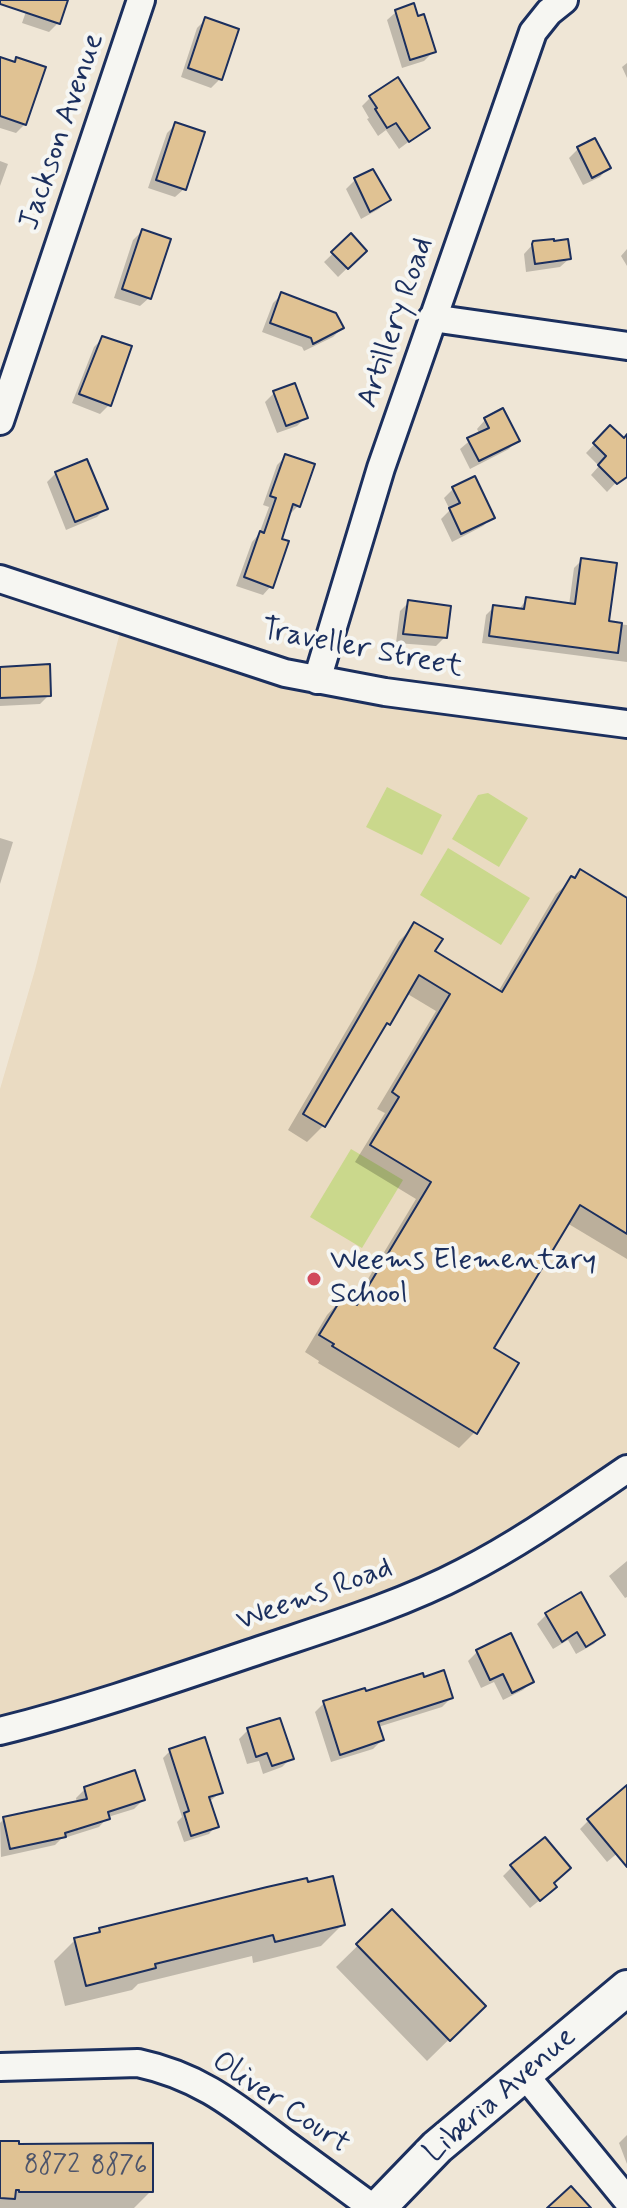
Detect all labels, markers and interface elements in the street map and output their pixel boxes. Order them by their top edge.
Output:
street label: Jackson Avenue [12,29,114,235]
street label: Artillery Road [351,233,443,413]
street label: Traveller Street [258,613,466,687]
place label: Weems Elementary School [330,1244,596,1314]
marker: Weems Elementary School [305,1270,323,1288]
street label: Weems Road [232,1551,398,1641]
street label: Liberia Avenue [418,2020,584,2172]
street label: Oliver Court [204,2045,356,2163]
house number: 8872 [24,2151,80,2183]
house number: 8876 [91,2152,147,2184]

